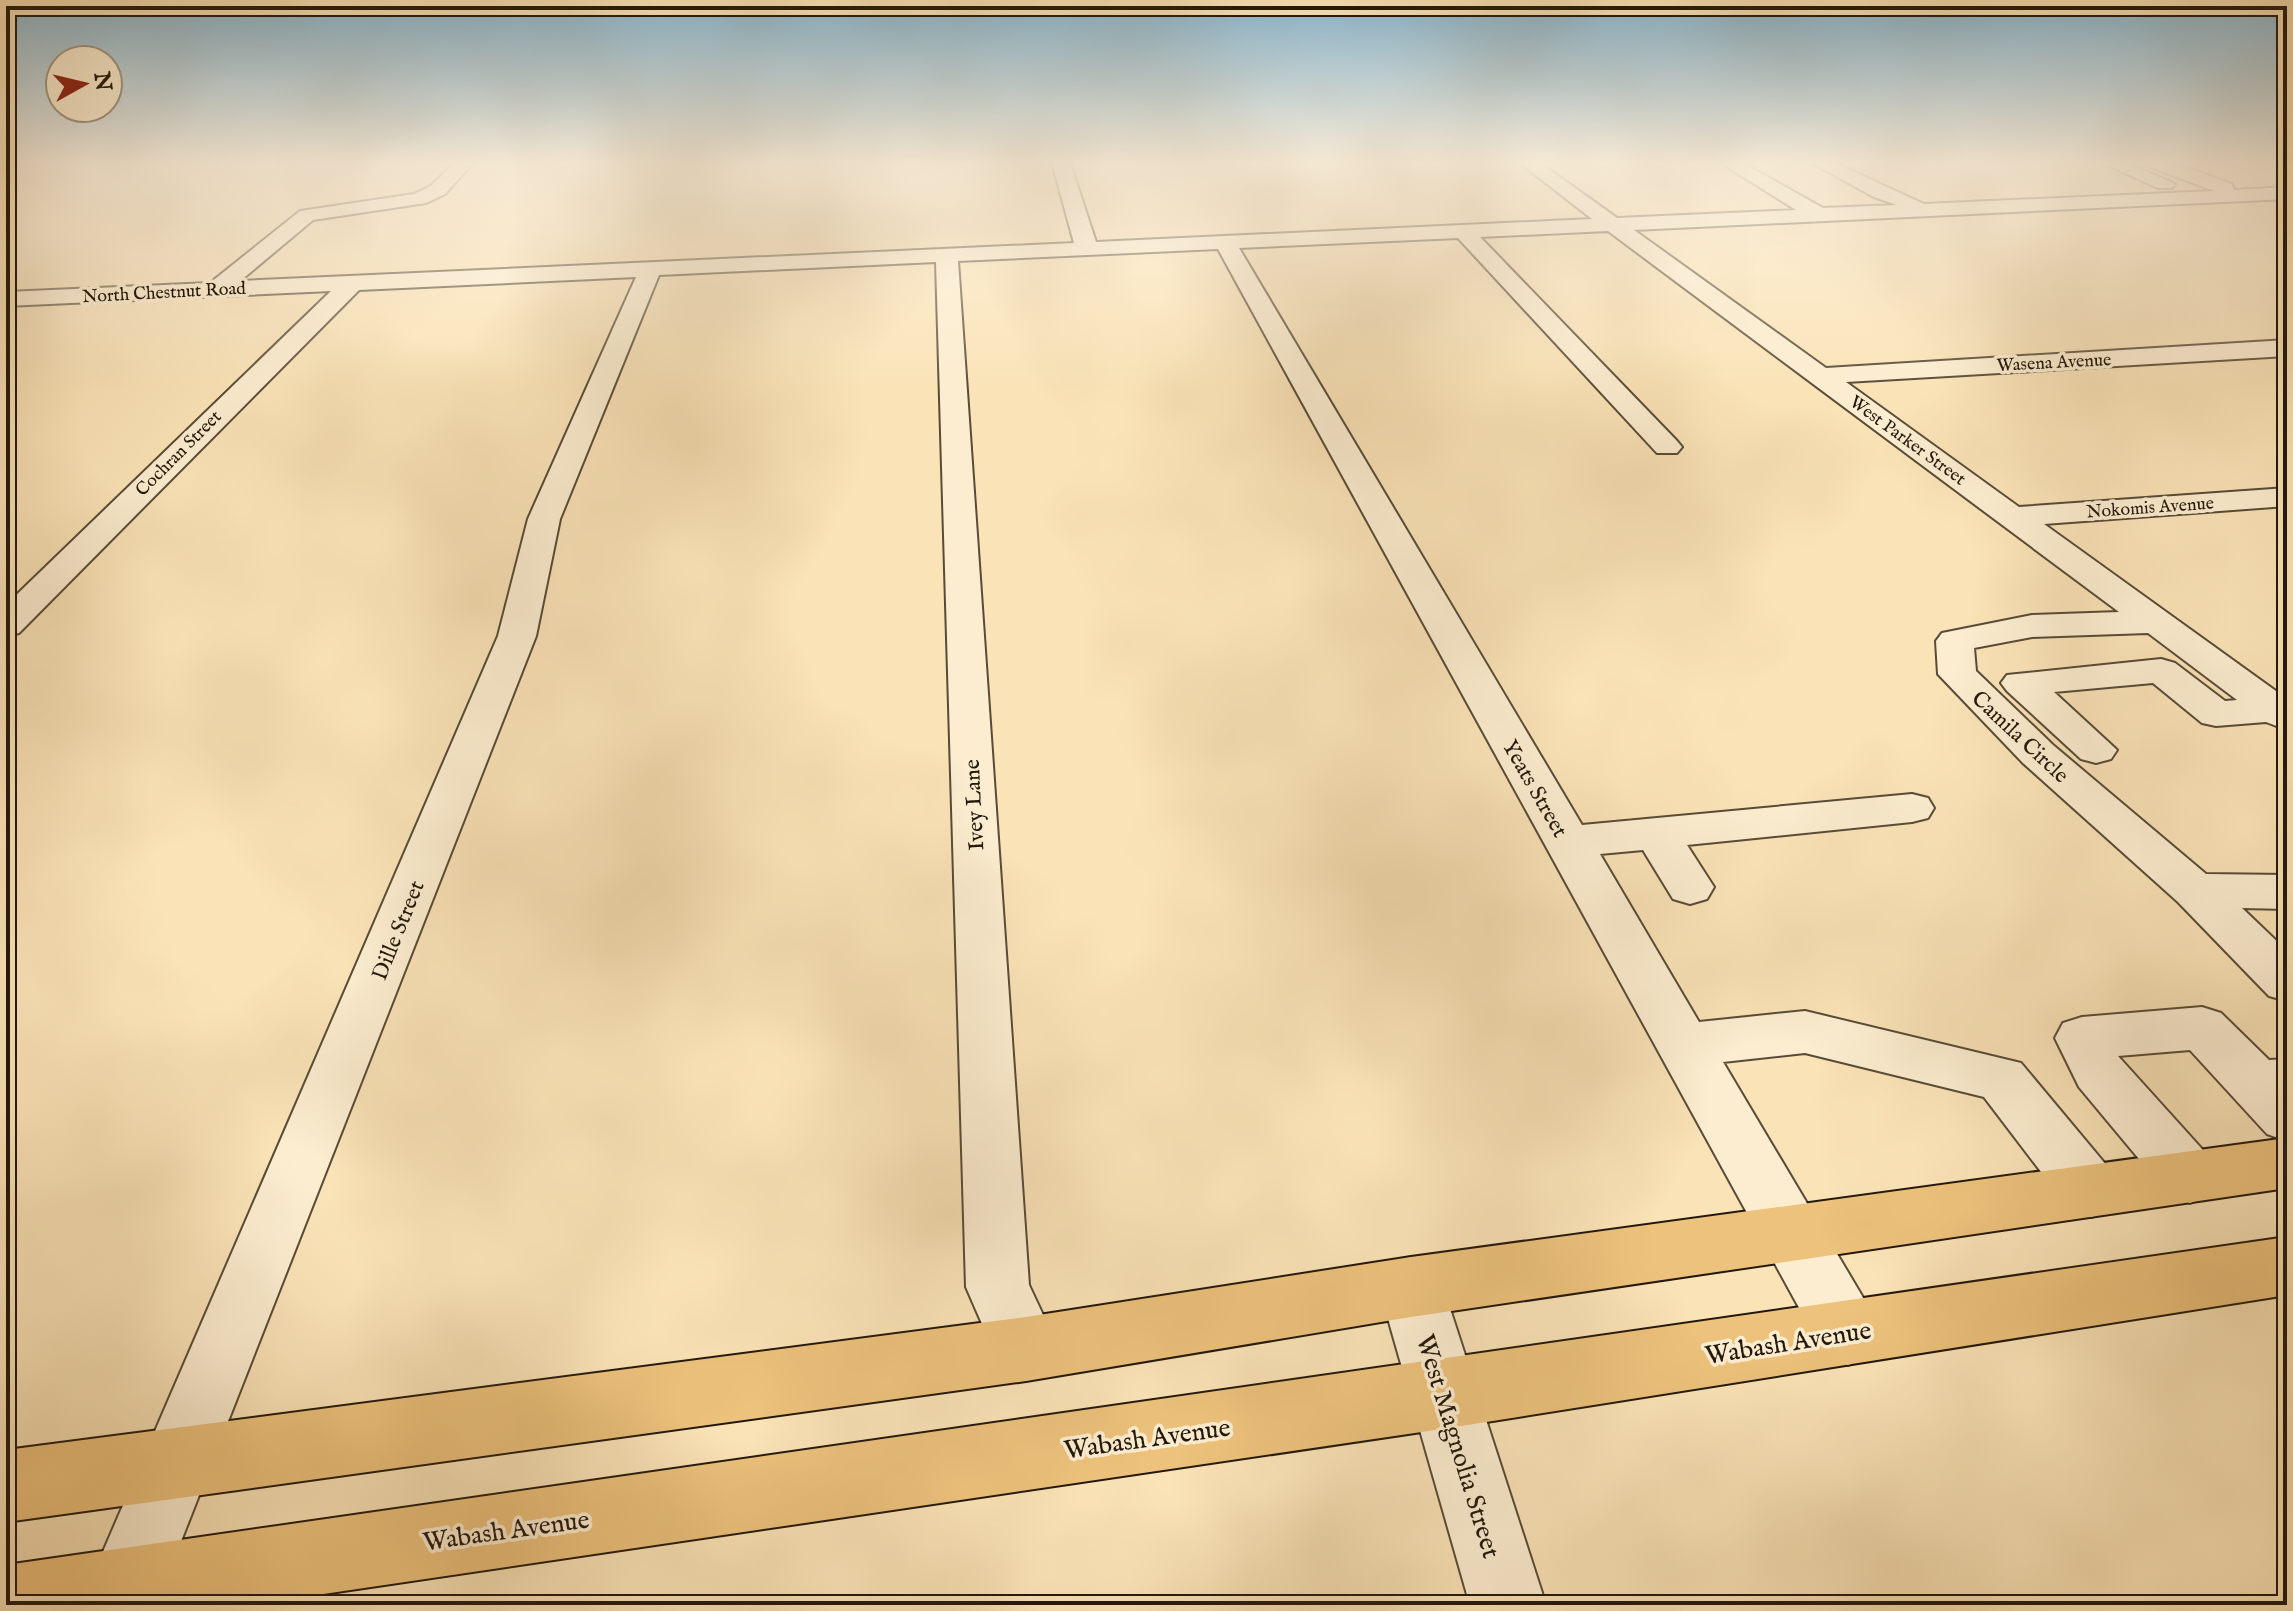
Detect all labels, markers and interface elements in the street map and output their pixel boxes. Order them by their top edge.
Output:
north arrow [44,44,124,124]
text: N [86,69,117,93]
street label: North Chestnut Road [82,278,247,309]
street label: Wasena Avenue [1996,349,2112,378]
street label: West Parker Street [1844,391,1970,491]
street label: Cochran Street [131,406,227,502]
street label: Nokomis Avenue [2086,493,2215,524]
street label: Camila Circle [1965,685,2074,790]
street label: Yeats Street [1495,735,1574,843]
street label: Ivey Lane [959,759,991,851]
street label: Dille Street [366,876,432,985]
street label: Wabash Avenue [1703,1314,1874,1373]
street label: West Magnolia Street [1408,1331,1507,1562]
street label: Wabash Avenue [1062,1411,1233,1467]
street label: Wabash Avenue [421,1503,592,1559]

